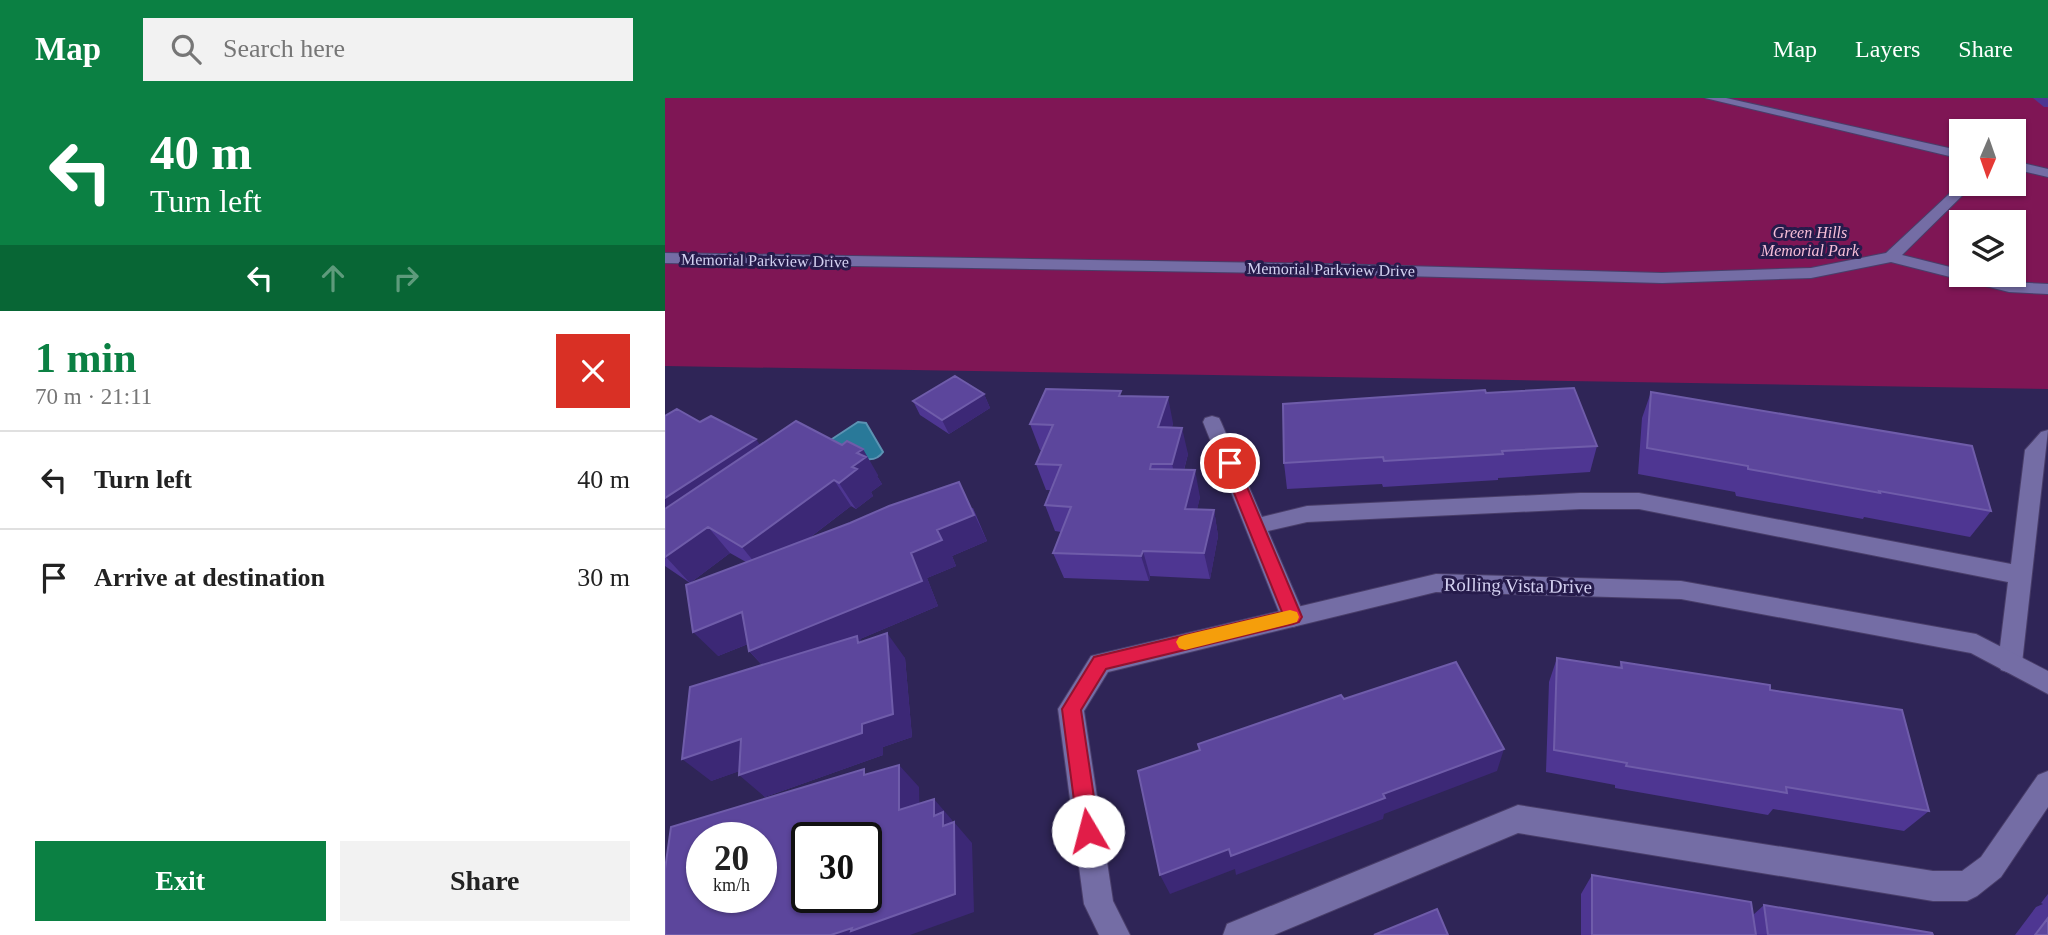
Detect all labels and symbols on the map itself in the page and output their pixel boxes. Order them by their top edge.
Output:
north arrow [1949,119,2027,196]
park label: Green Hills Memorial Park [1760,224,1860,259]
street label: Memorial Parkview Drive [681,251,849,270]
street label: Memorial Parkview Drive [1247,260,1415,279]
pin [1200,433,1260,493]
street label: Rolling Vista Drive [1444,574,1592,597]
position arrow [1051,794,1125,868]
speed limit sign: 30 [791,822,882,913]

